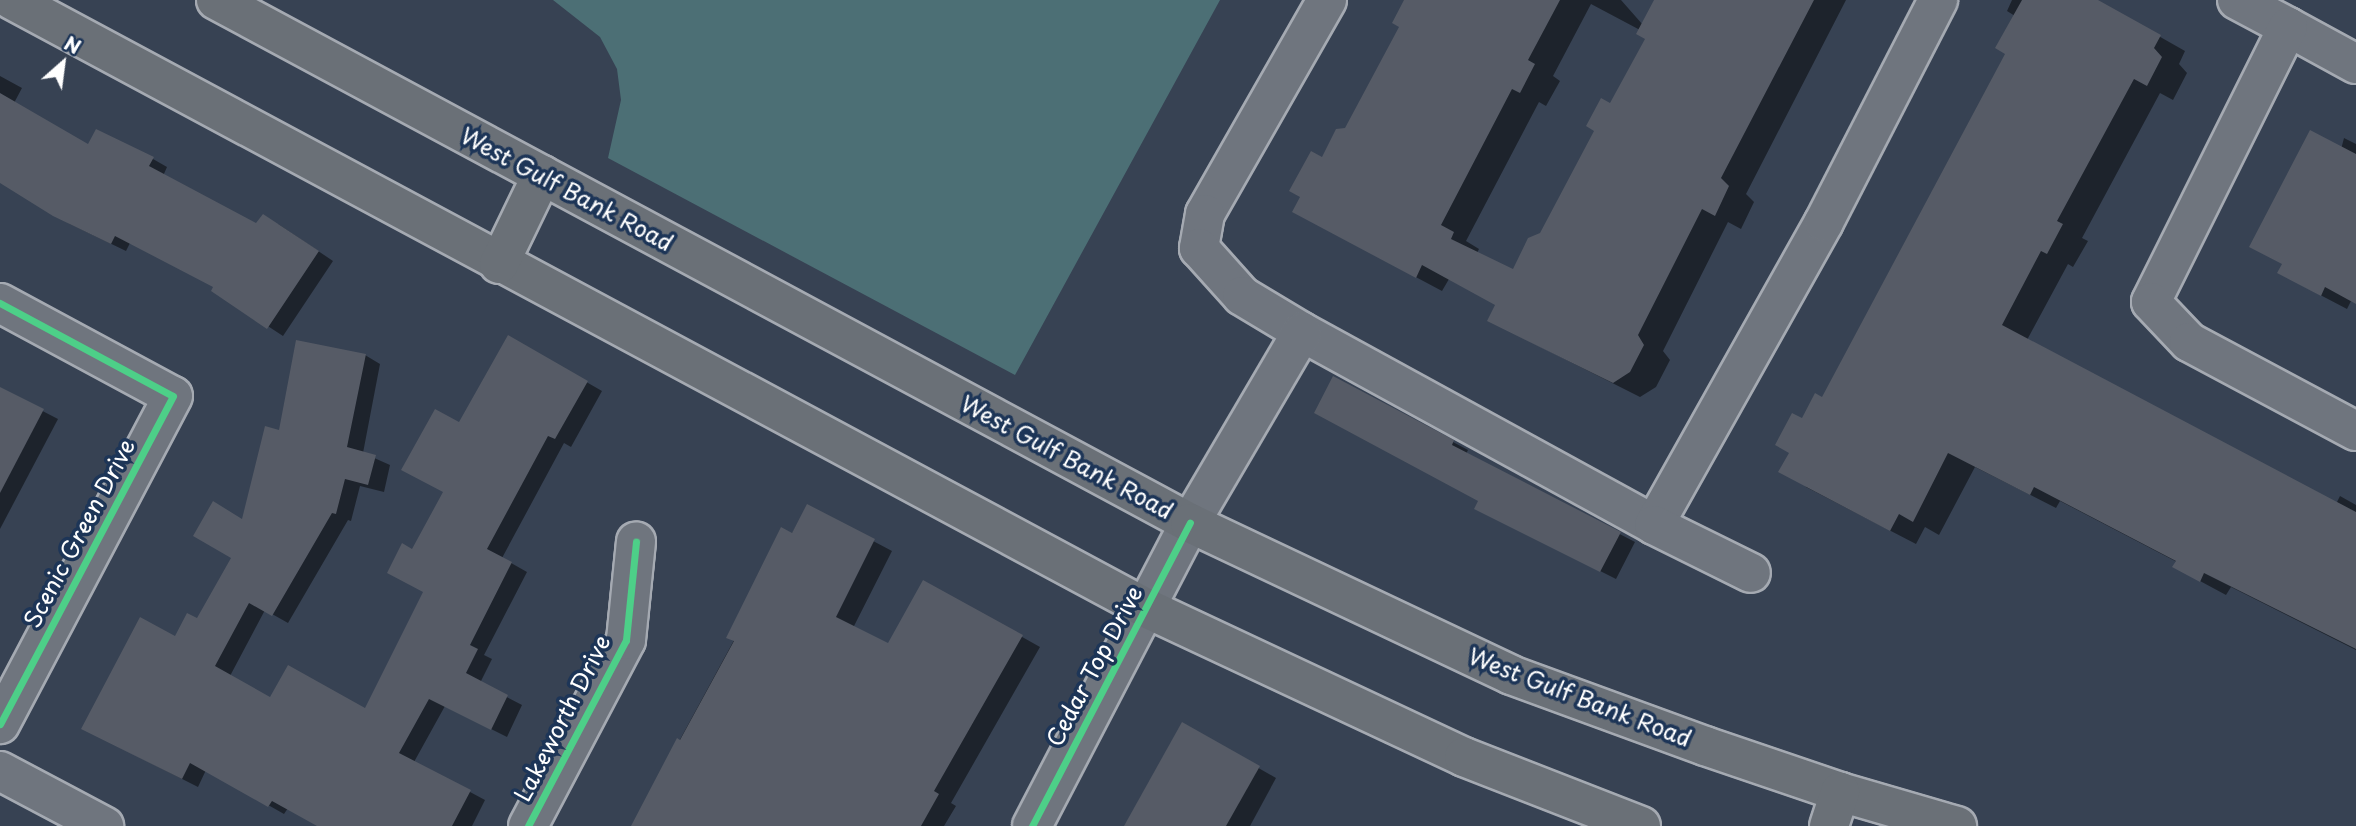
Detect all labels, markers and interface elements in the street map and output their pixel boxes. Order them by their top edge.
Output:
north arrow [28,28,98,98]
text: N [60,29,86,60]
street label: West Gulf Bank Road [456,121,678,257]
street label: West Gulf Bank Road [956,389,1178,525]
street label: Scenic Green Drive [17,432,141,634]
street label: Cedar Top Drive [1040,580,1148,752]
street label: Lakeworth Drive [508,630,616,806]
street label: West Gulf Bank Road [1464,642,1696,752]

